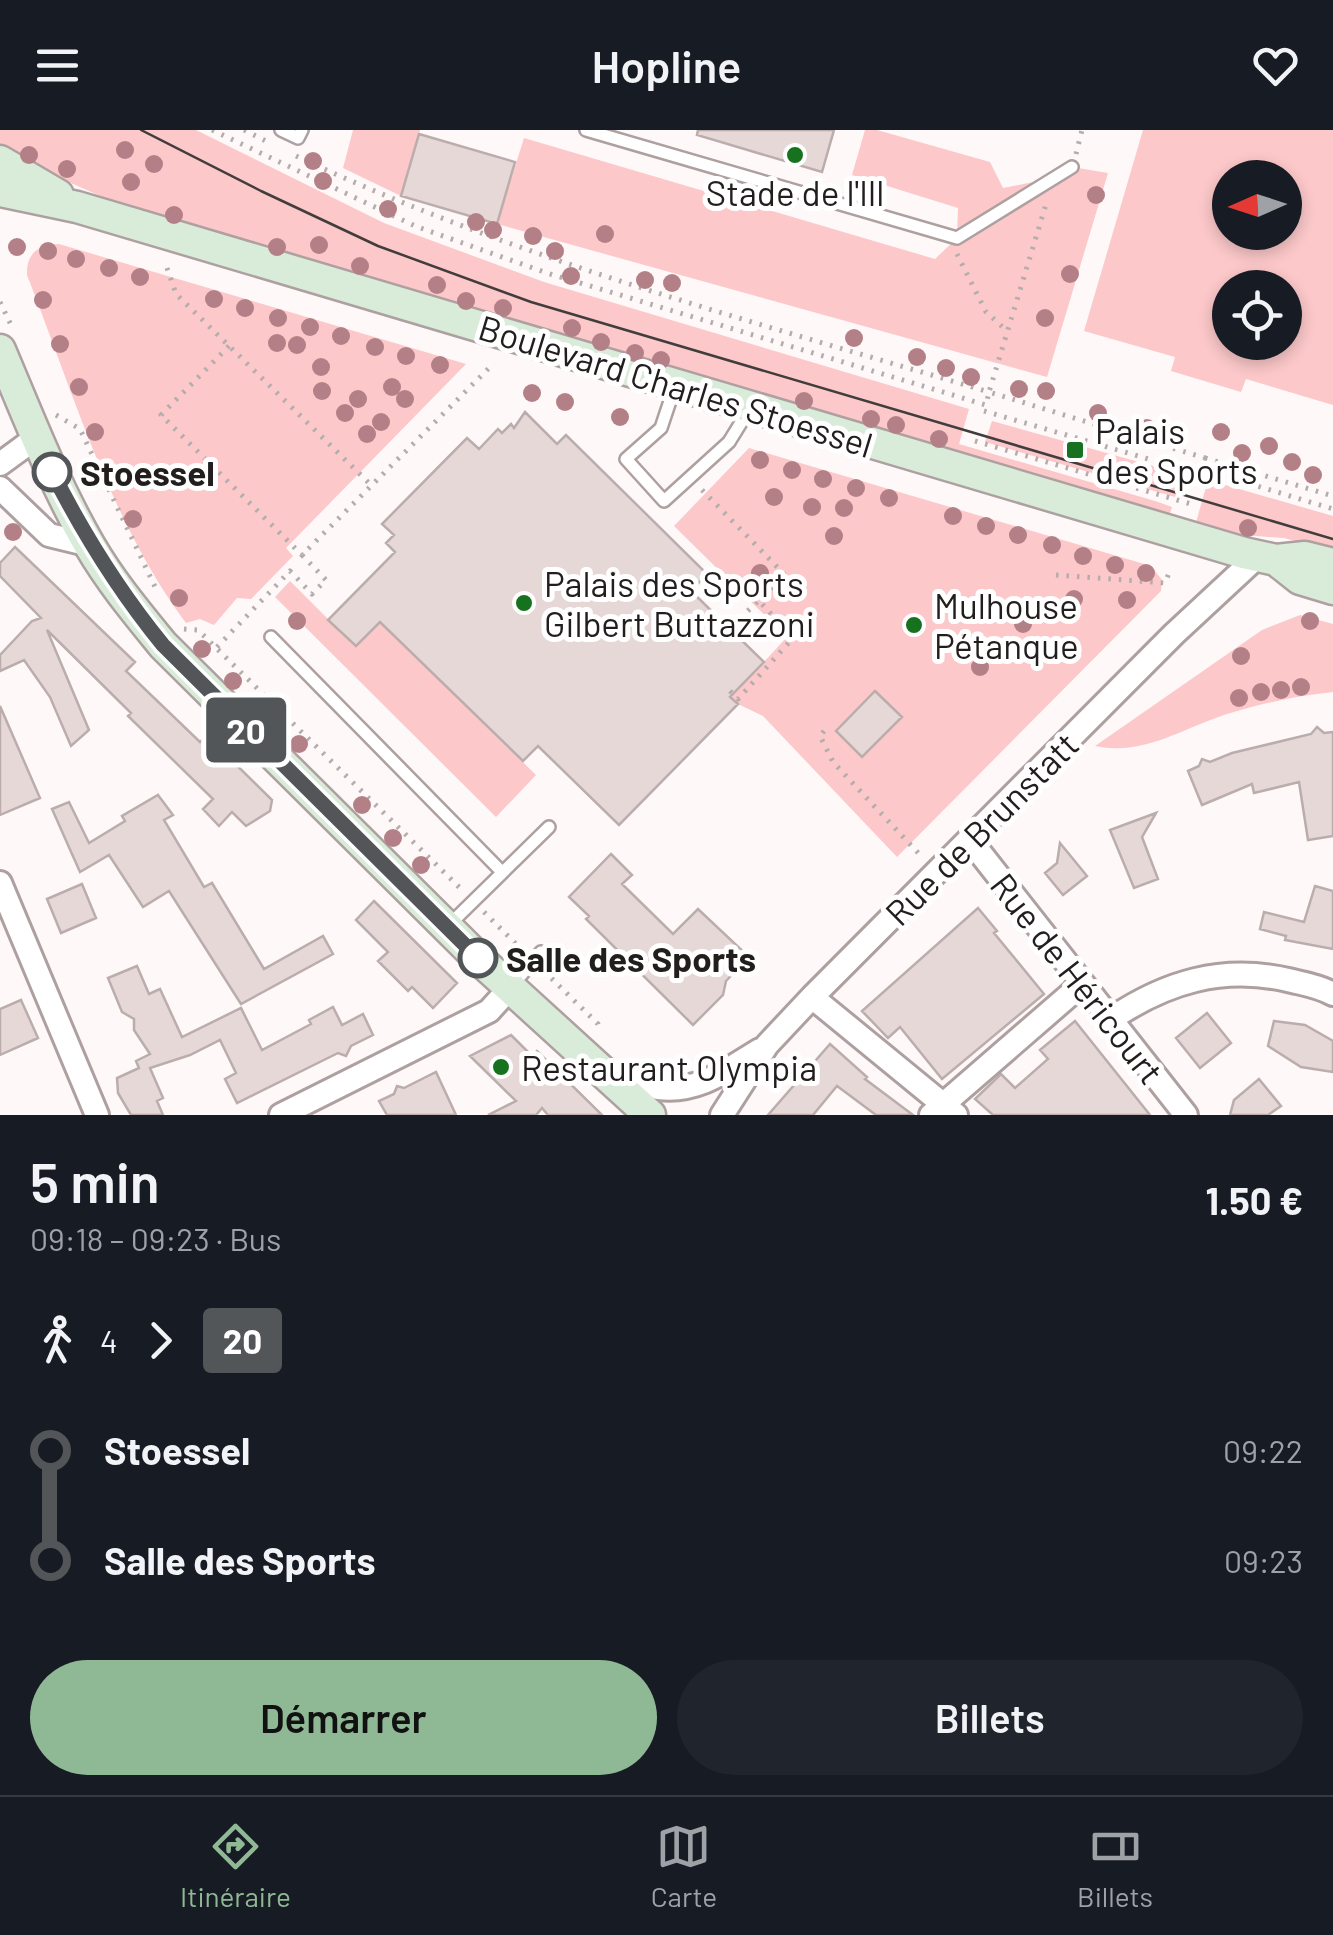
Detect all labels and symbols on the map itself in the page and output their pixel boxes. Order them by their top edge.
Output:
marker: Stade de l'Ill [784,144,806,166]
north arrow [1212,160,1302,250]
place label: Stade de l'Ill [706,171,884,213]
street label: Boulevard Charles Stoessel [474,305,878,465]
place label: Palais des Sports [1095,409,1258,491]
marker: Palais des Sports [1064,439,1086,461]
place label: Stoessel [80,451,215,493]
marker: Stoessel [33,453,71,491]
place label: Palais des Sports Gilbert Buttazzoni [544,562,815,644]
place label: Mulhouse Pétanque [934,584,1079,666]
marker: Palais des Sports Gilbert Buttazzoni [513,592,535,614]
marker: Mulhouse Pétanque [903,614,925,636]
line badge: 20 [201,698,291,762]
street label: Rue de Brunstatt [876,723,1086,933]
street label: Rue de Héricourt [983,864,1173,1092]
place label: Salle des Sports [506,937,756,979]
marker: Salle des Sports [459,939,497,977]
place label: Restaurant Olympia [521,1046,817,1088]
marker: Restaurant Olympia [490,1056,512,1078]

